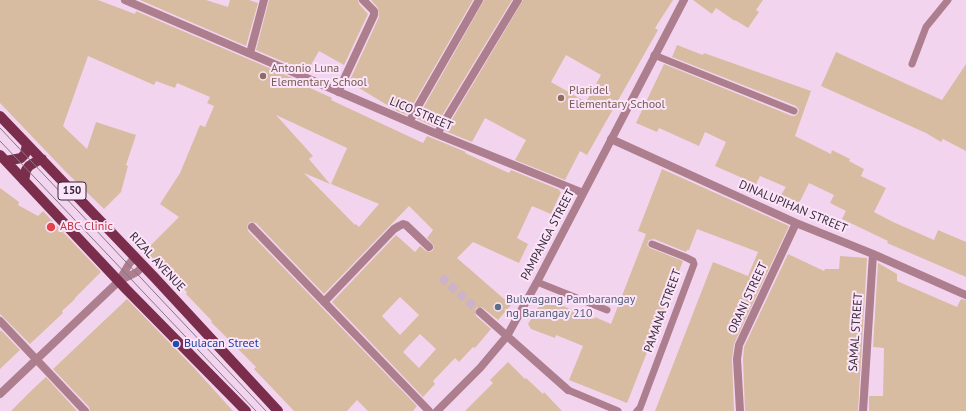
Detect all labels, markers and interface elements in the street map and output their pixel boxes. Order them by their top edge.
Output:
place label: Antonio Luna Elementary School [271,62,367,90]
marker: Antonio Luna Elementary School [258,71,268,81]
place label: Plaridel Elementary School [569,84,665,112]
marker: Plaridel Elementary School [556,93,566,103]
street label: LICO STREET [387,94,455,134]
street label: DINALUPIHAN STREET [736,178,850,236]
road number: 150 [58,182,86,200]
street label: PAMPANGA STREET [518,187,578,283]
place label: ABC Clinic [60,220,113,234]
marker: ABC Clinic [45,221,57,233]
street label: RIZAL AVENUE [126,230,188,294]
street label: ORANI STREET [725,260,771,336]
street label: PAMANA STREET [641,267,685,355]
street label: SAMAL STREET [846,292,866,372]
place label: Bulwagang Pambarangay ng Barangay 210 [506,293,635,321]
marker: Bulwagang Pambarangay ng Barangay 210 [493,302,503,312]
place label: Bulacan Street [184,337,259,351]
marker: Bulacan Street [171,339,181,349]

